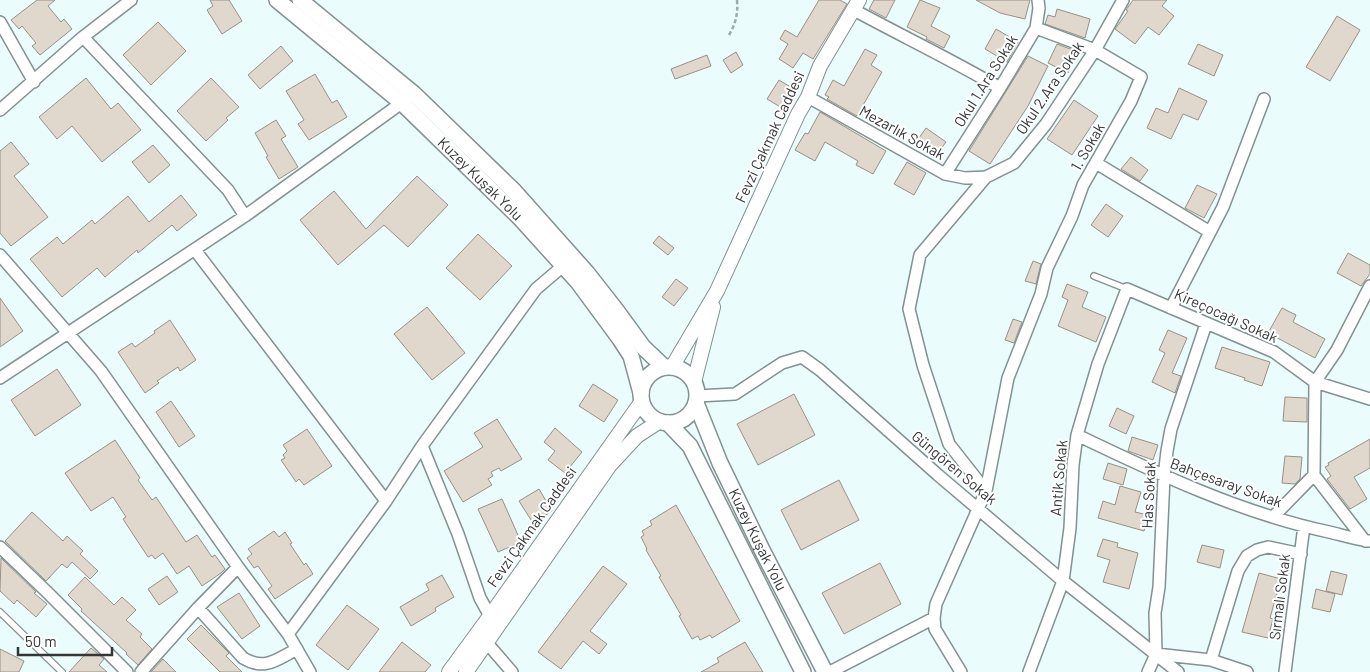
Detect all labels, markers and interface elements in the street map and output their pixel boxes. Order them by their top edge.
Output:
street label: Okul 1.Ara Sokak [950,31,1021,130]
street label: Okul 2.Ara Sokak [1011,37,1087,137]
street label: Fevzi Çakmak Caddesi [731,68,807,205]
street label: Mezarlık Sokak [857,101,949,163]
street label: 1. Sokak [1066,119,1108,173]
street label: Kuzey Kuşak Yolu [435,133,527,224]
street label: Kireçocağı Sokak [1172,284,1281,346]
street label: Güngören Sokak [908,426,1001,508]
street label: Antik Sokak [1046,439,1070,517]
street label: Bahçesaray Sokak [1168,453,1285,511]
street label: Has Sokak [1137,460,1159,529]
street label: Fevzi Çakmak Caddesi [483,463,580,590]
street label: Kuzey Kuşak Yolu [726,485,791,593]
street label: Sırmalı Sokak [1265,552,1293,641]
scale bar [18,624,111,656]
text: 50 m [25,632,57,650]

